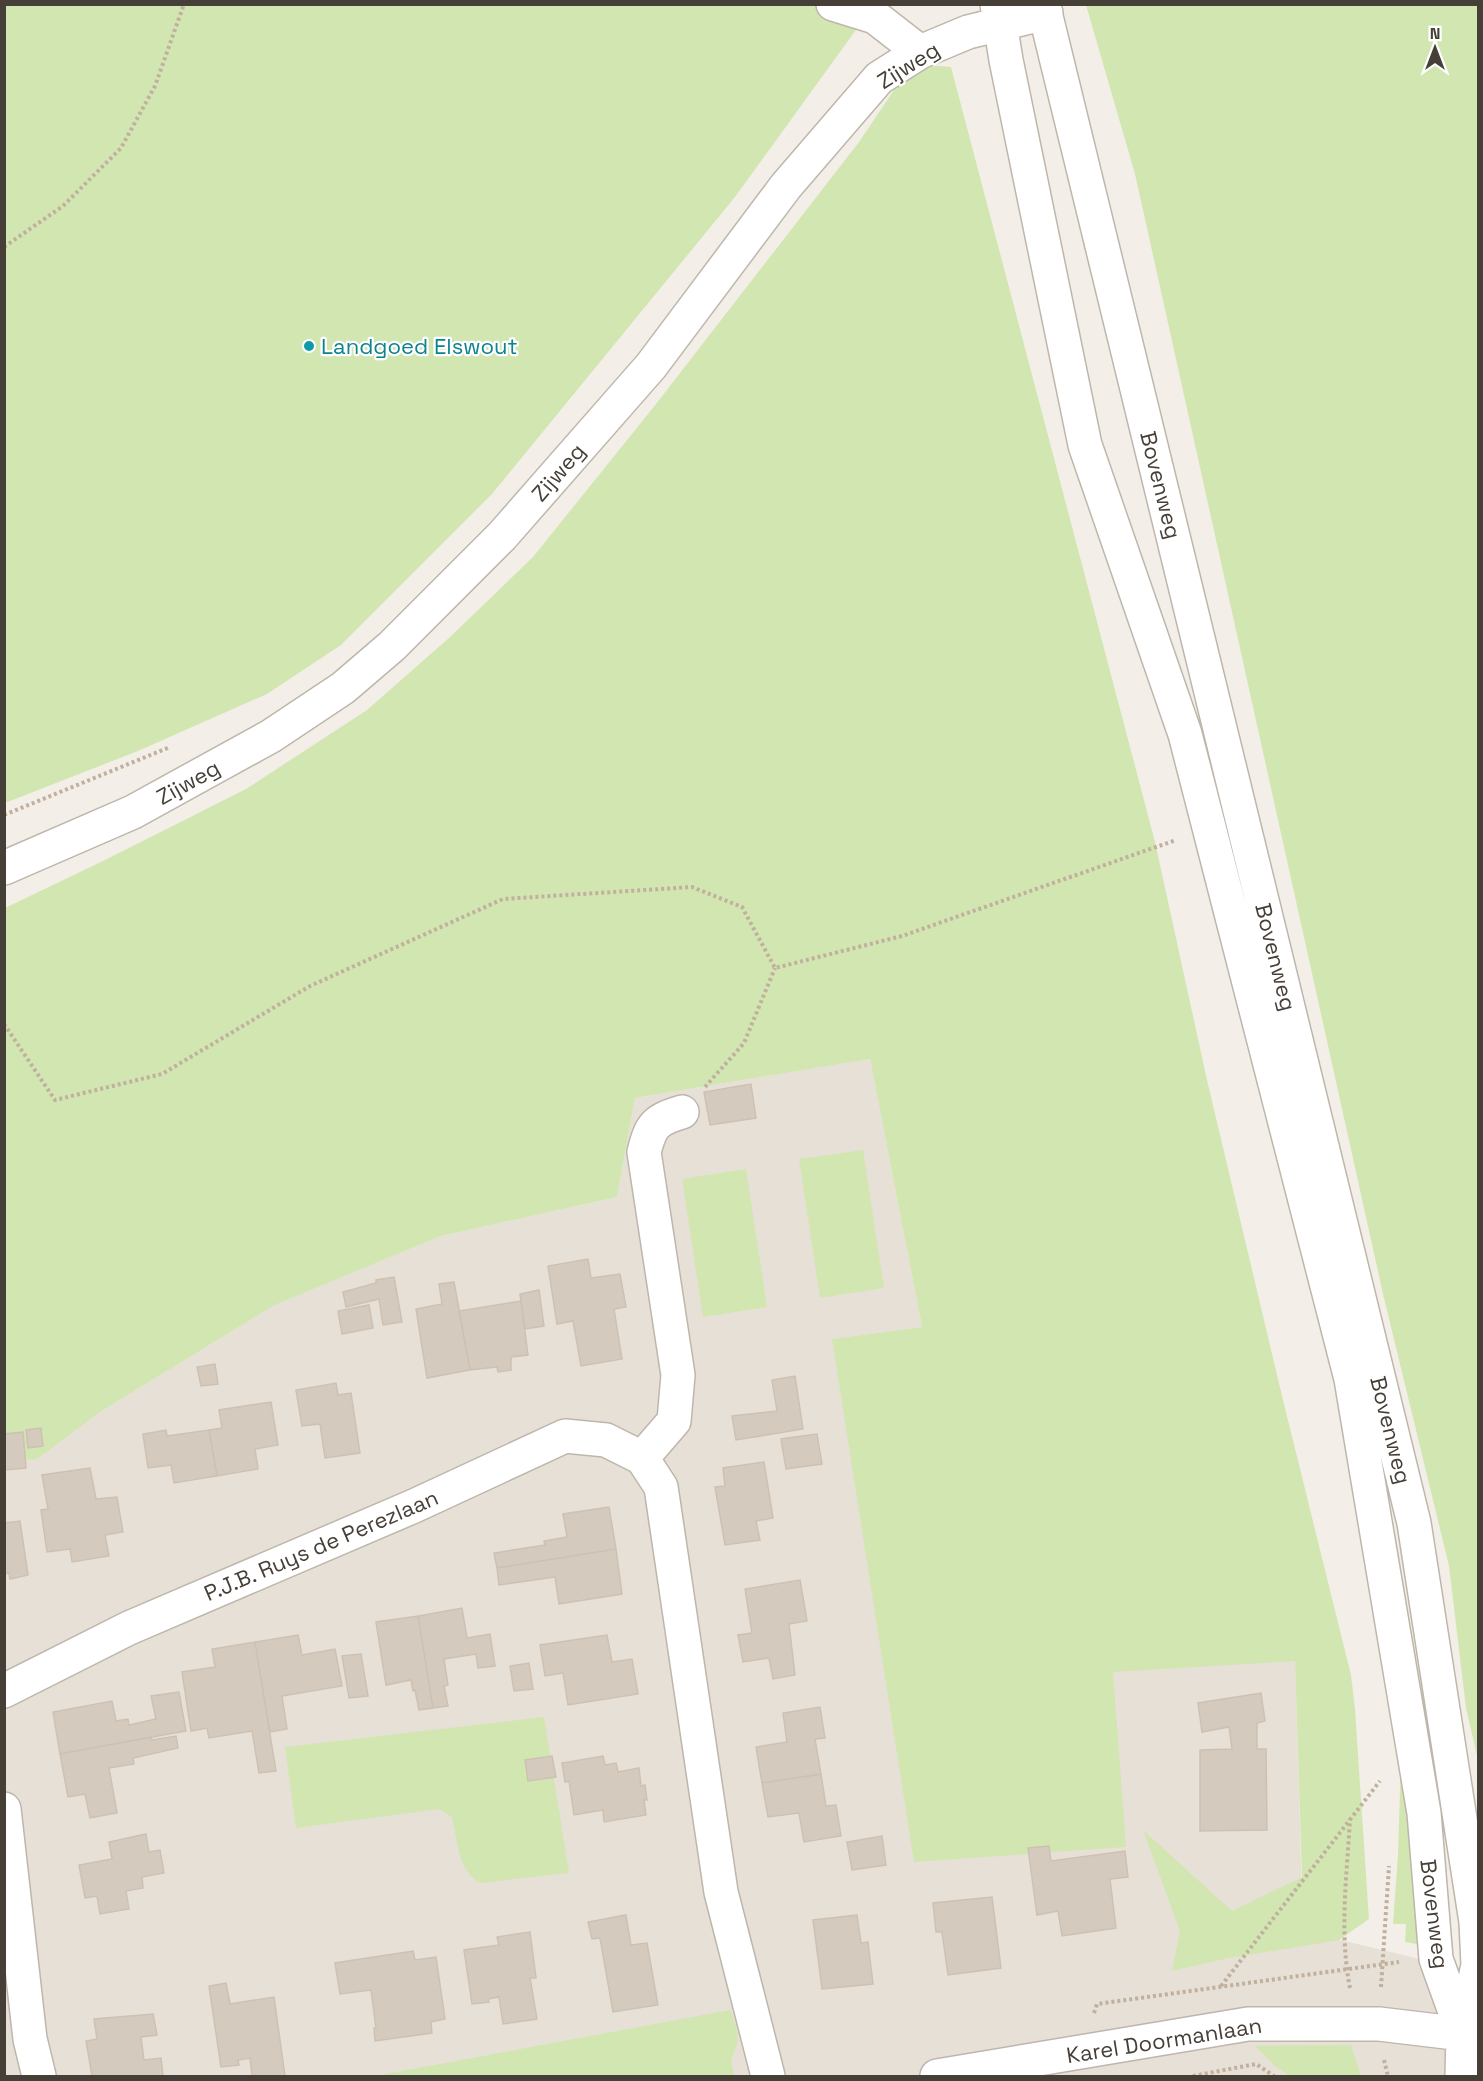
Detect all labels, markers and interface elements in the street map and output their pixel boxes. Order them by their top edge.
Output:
north arrow [1405,18,1465,78]
text: N [1430,23,1440,44]
street label: Zijweg [872,35,944,95]
place label: Landgoed Elswout [321,332,518,360]
marker: Landgoed Elswout [302,339,316,353]
street label: Bovenweg [1134,428,1188,542]
street label: Zijweg [525,437,591,507]
street label: Zijweg [151,753,225,811]
street label: Bovenweg [1249,900,1303,1014]
street label: Bovenweg [1364,1373,1418,1487]
street label: P.J.B. Ruys de Perezlaan [200,1483,442,1607]
street label: Bovenweg [1414,1858,1456,1970]
street label: Karel Doormanlaan [1064,2011,1264,2069]

